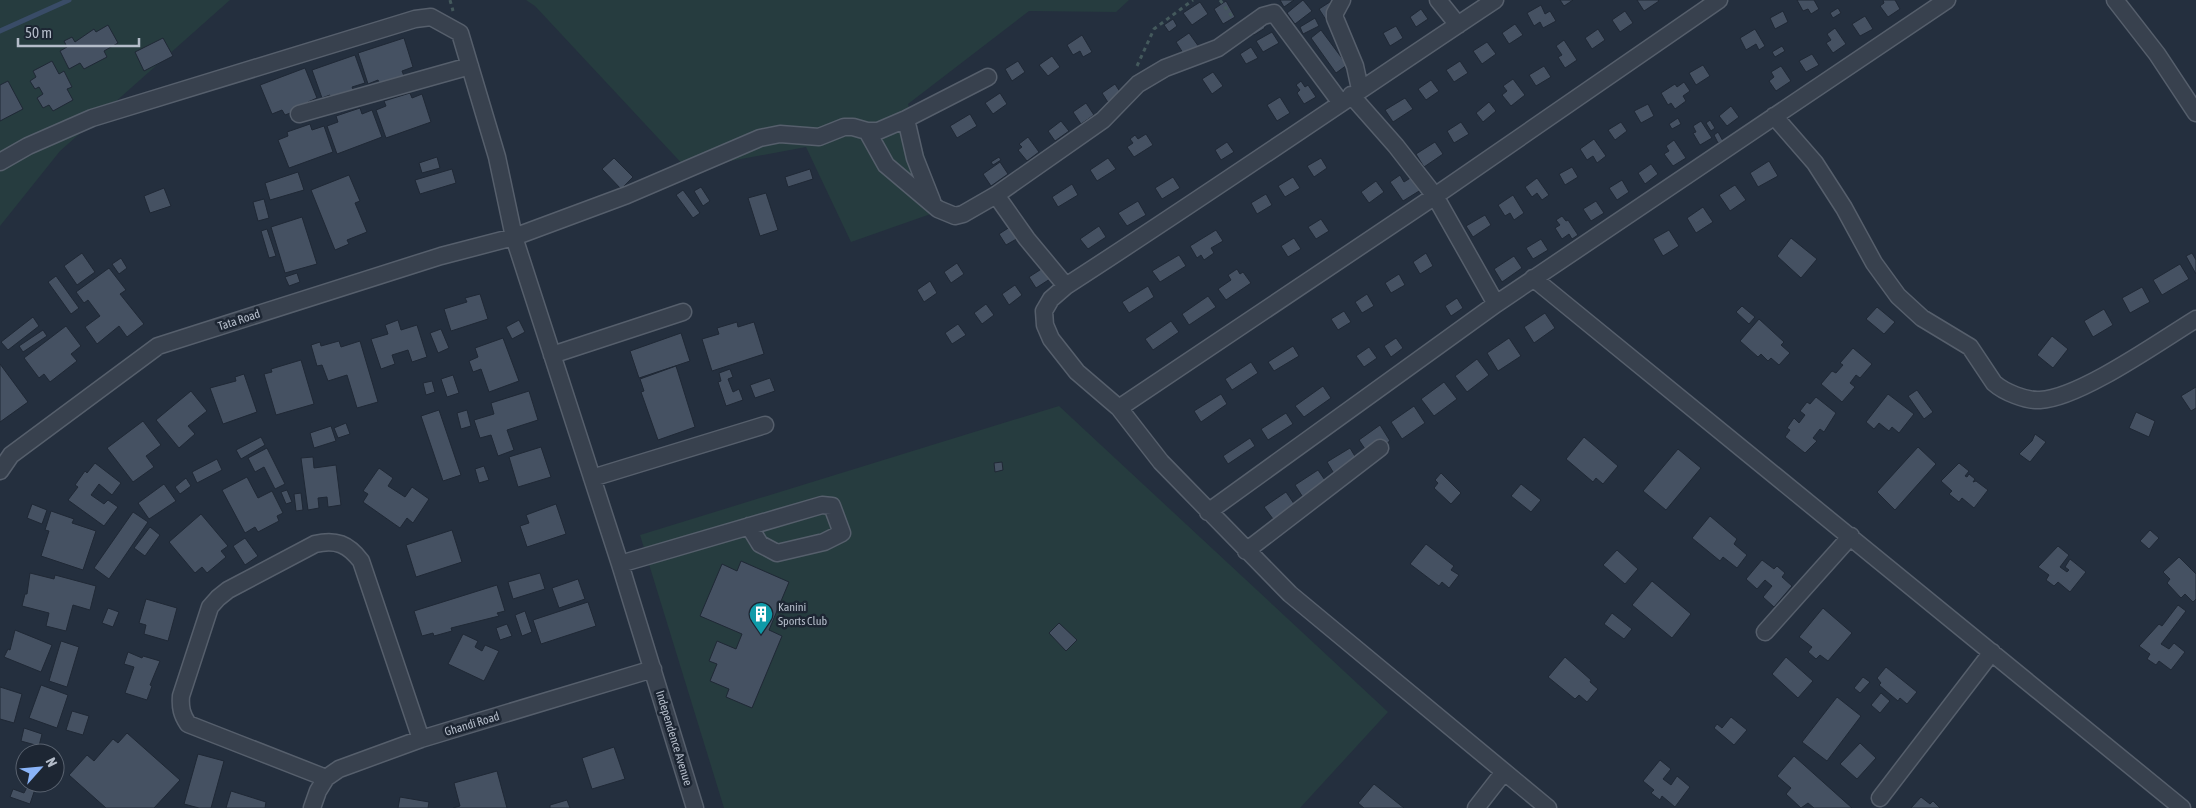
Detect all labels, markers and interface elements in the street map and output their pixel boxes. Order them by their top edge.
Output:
scale bar [18,15,139,47]
text: 50 m [25,24,52,41]
street label: Tata Road [216,307,262,333]
place label: Kanini Sports Club [778,600,828,628]
building icon: Kanini Sports Club [748,601,774,635]
street label: Independence Avenue [653,689,695,787]
street label: Ghandi Road [443,709,501,739]
north arrow [15,743,65,793]
text: N [43,755,61,769]

